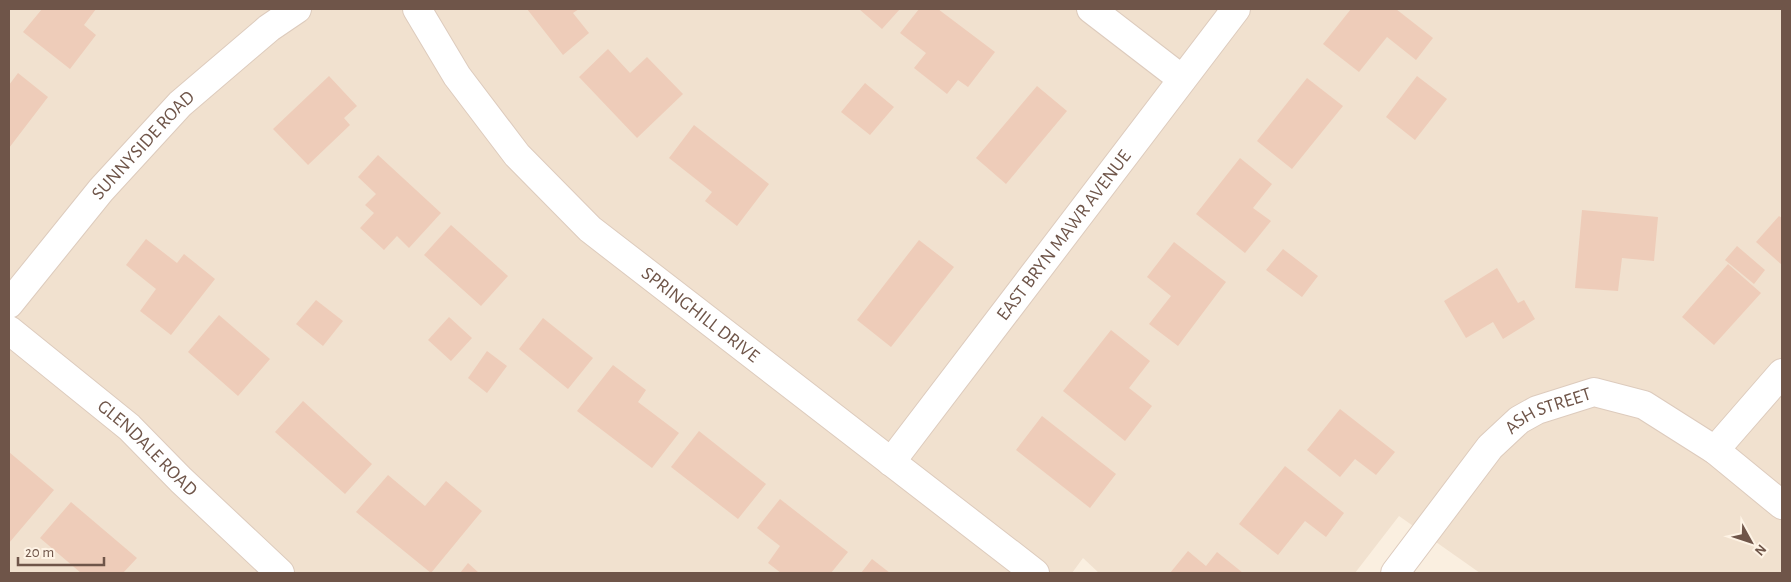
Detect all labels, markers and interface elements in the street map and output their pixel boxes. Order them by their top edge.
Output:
street label: SUNNYSIDE ROAD [88,87,198,203]
street label: EAST BRYN MAWR AVENUE [993,147,1134,324]
street label: SPRINGHILL DRIVE [638,263,763,366]
street label: ASH STREET [1501,384,1593,438]
street label: GLENDALE ROAD [94,396,201,500]
north arrow [1726,517,1776,567]
scale bar [18,534,104,566]
text: N [1752,541,1769,558]
text: 20 m [25,545,54,560]

